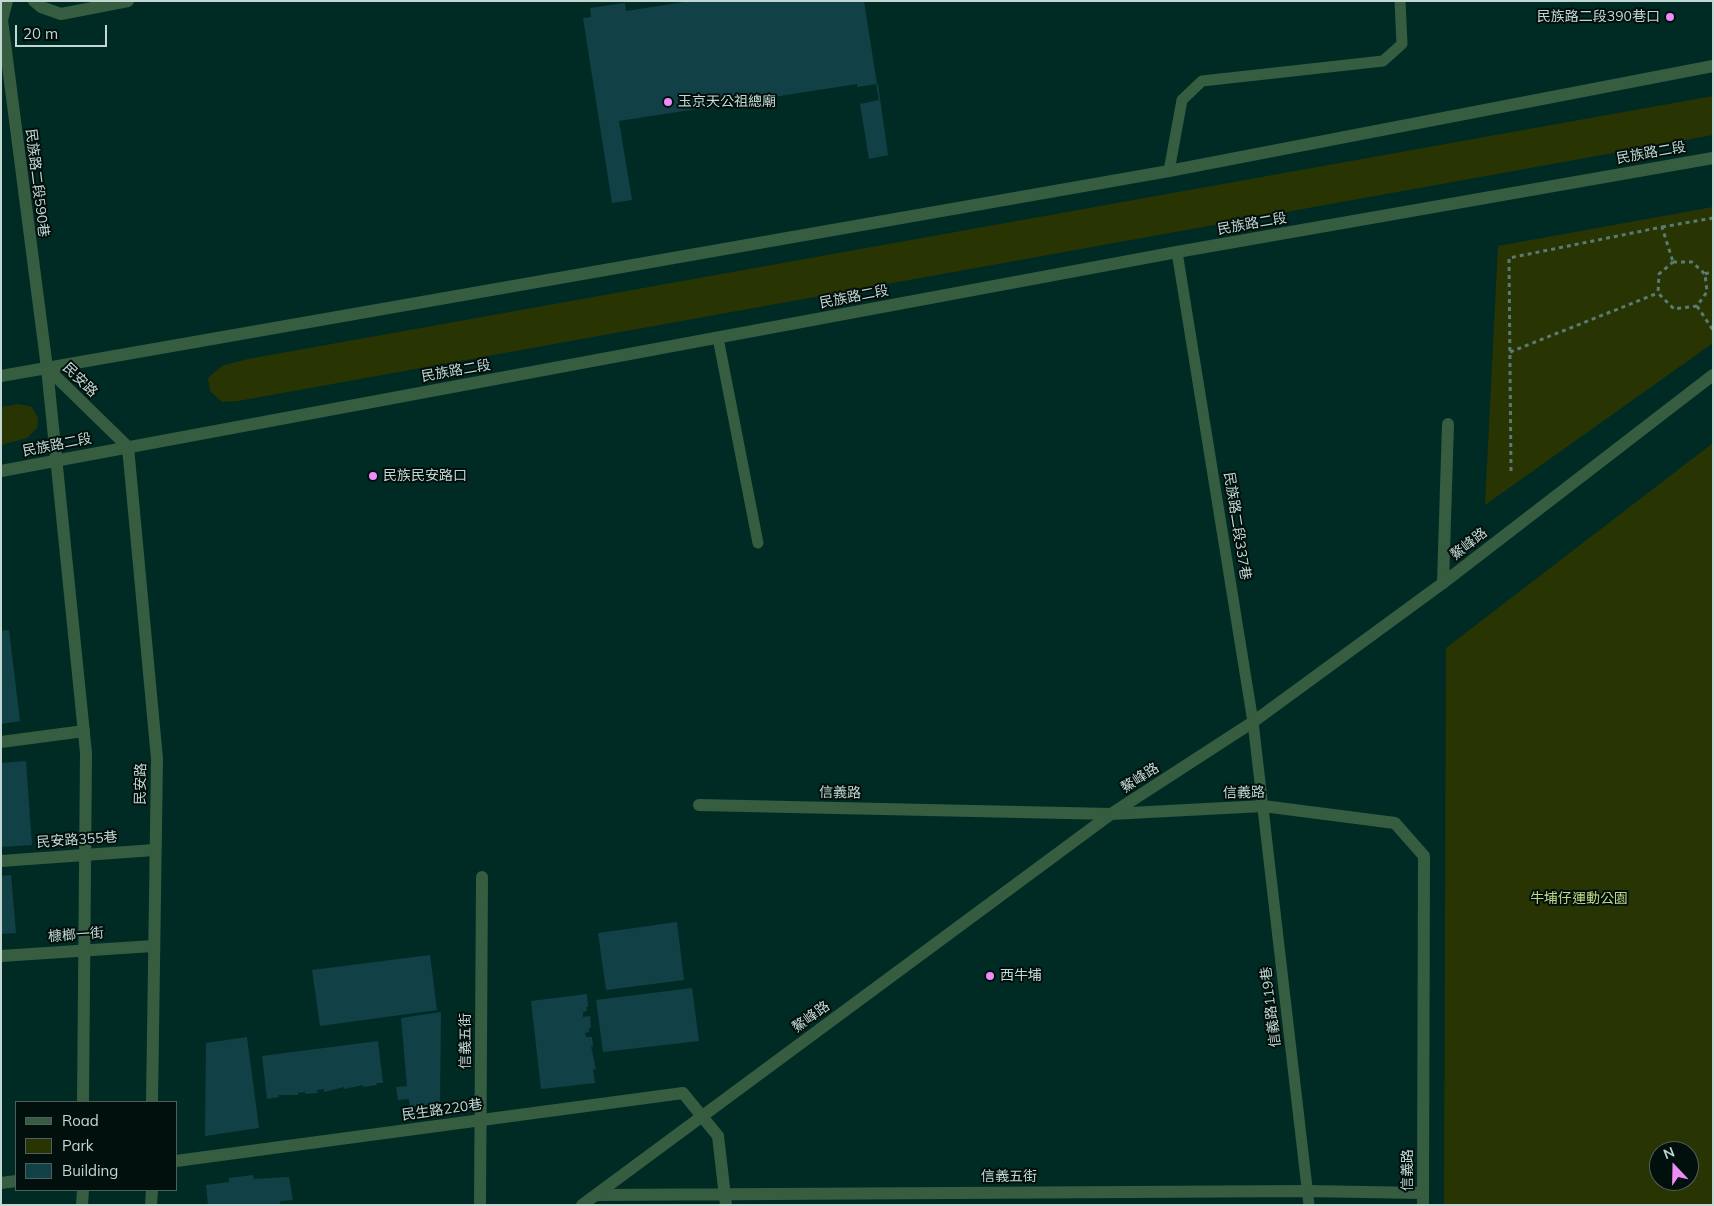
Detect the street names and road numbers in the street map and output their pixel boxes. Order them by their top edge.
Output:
street label: 民族路二段590巷 [22,128,52,238]
street label: 民族路二段 [1615,139,1687,167]
street label: 民族路二段 [1216,210,1288,238]
street label: 民族路二段 [818,282,890,312]
street label: 民族路二段 [420,357,492,385]
street label: 民安路 [59,359,101,401]
street label: 民族路二段 [21,430,93,460]
street label: 民族路二段337巷 [1220,471,1254,581]
street label: 鰲峰路 [1447,524,1491,564]
street label: 鰲峰路 [1118,760,1162,796]
street label: 民安路 [132,763,150,805]
street label: 信義路 [819,784,861,802]
street label: 信義路 [1223,784,1265,802]
street label: 民安路355巷 [36,829,118,851]
street label: 槺榔一街 [47,925,105,945]
street label: 信義路119巷 [1258,966,1284,1048]
street label: 鰲峰路 [789,998,833,1036]
street label: 信義五街 [458,1013,474,1069]
street label: 民生路220巷 [401,1096,483,1124]
street label: 信義路 [1400,1149,1416,1191]
street label: 信義五街 [981,1169,1037,1185]

